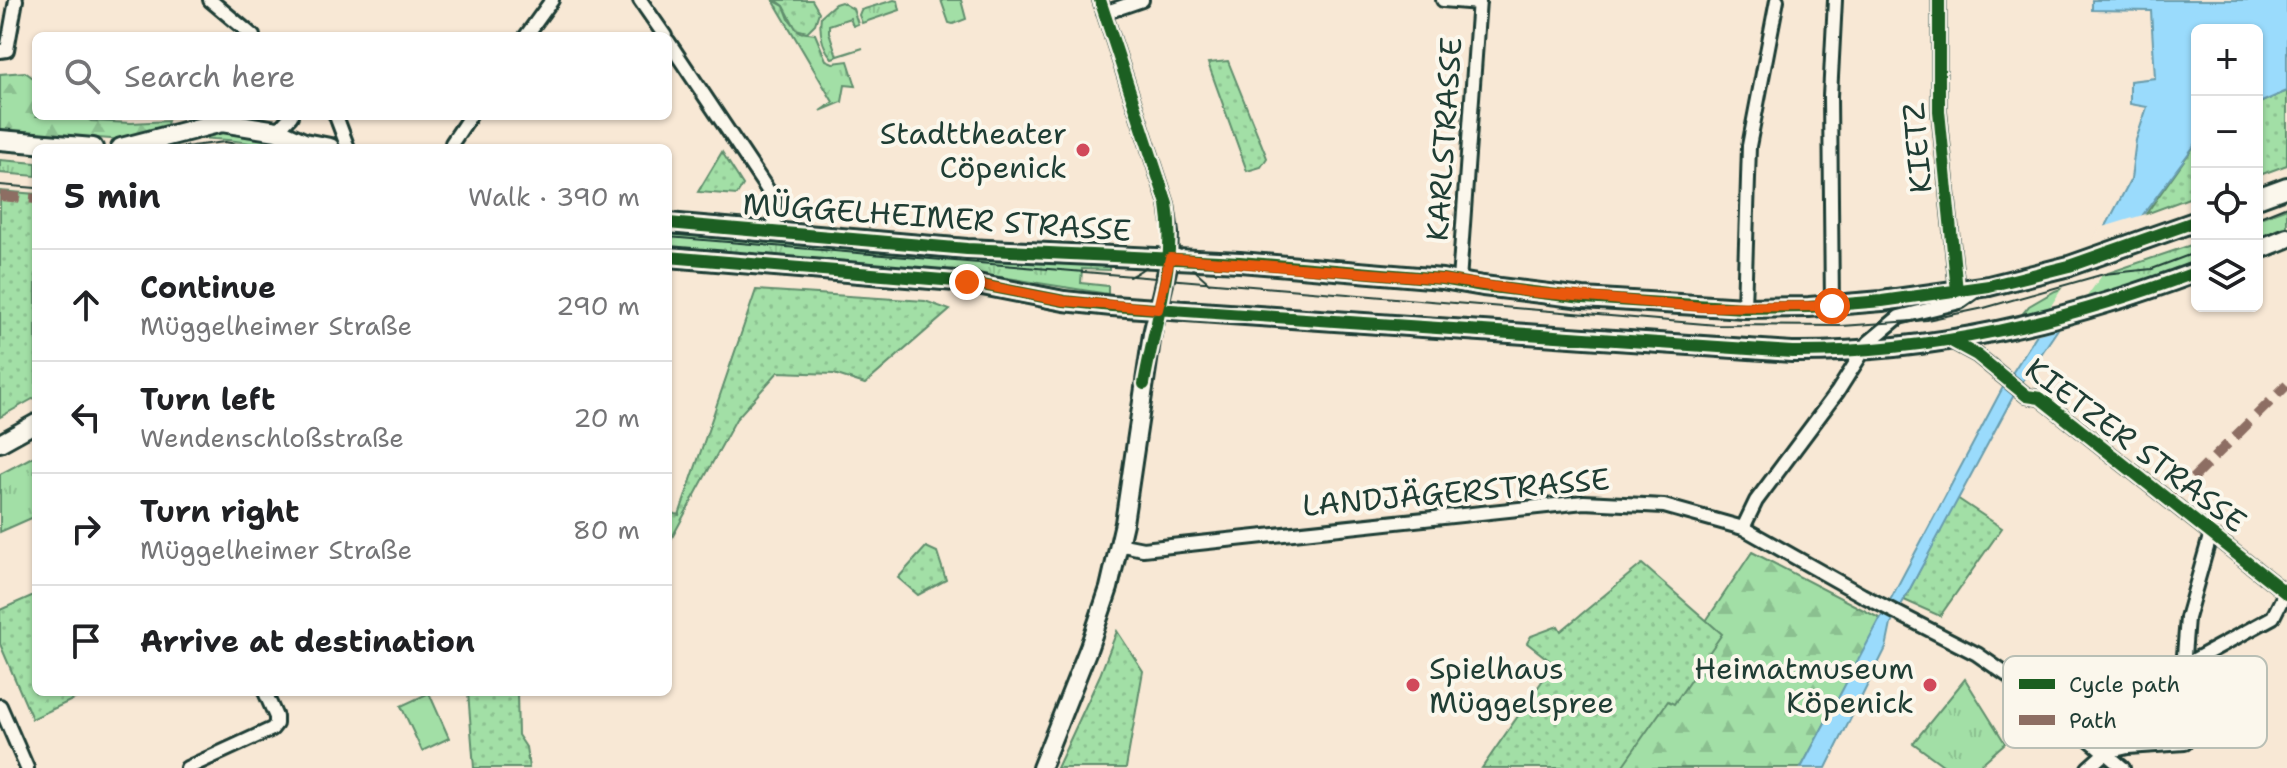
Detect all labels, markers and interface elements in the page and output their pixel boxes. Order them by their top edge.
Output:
map controls [2191,24,2263,312]
button: + [2191,24,2263,96]
search box [32,32,672,120]
street label: KARLSTRASSE [1416,36,1472,242]
icon: search [60,54,104,98]
text: Search here [124,56,295,97]
button: − [2191,96,2263,168]
street label: KIETZ [1893,101,1941,195]
place label: Stadttheater Cöpenick [880,113,1067,188]
marker: Stadttheater Cöpenick [1074,141,1092,159]
button: locate [2191,168,2263,240]
text: 5 min [64,173,161,219]
text: Walk · 390 m [468,179,640,214]
street label: MÜGGELHEIMER STRASSE [741,183,1133,251]
button: layers [2191,240,2263,312]
route end [949,264,985,300]
text: Continue [140,267,276,308]
icon: ahead [64,283,108,327]
text: 290 m [556,288,640,323]
route start [1814,288,1850,324]
text: Müggelheimer Straße [140,308,412,343]
street label: KIETZER STRASSE [2017,348,2255,542]
text: Turn left [140,379,275,420]
icon: left [64,395,108,439]
text: 20 m [573,400,640,435]
text: Wendenschloßstraße [140,420,404,455]
street label: LANDJÄGERSTRASSE [1301,458,1611,526]
text: Turn right [140,491,299,532]
icon: right [64,507,108,551]
text: 80 m [573,512,640,547]
text: Müggelheimer Straße [140,532,412,567]
icon: arrive [64,619,108,663]
text: Arrive at destination [140,621,475,662]
place label: Spielhaus Müggelspree [1429,648,1614,723]
place label: Heimatmuseum Köpenick [1694,648,1914,723]
legend [2003,656,2267,748]
text: Cycle path [2069,670,2180,699]
marker: Spielhaus Müggelspree [1404,676,1422,694]
marker: Heimatmuseum Köpenick [1921,676,1939,694]
text: Path [2069,706,2117,735]

